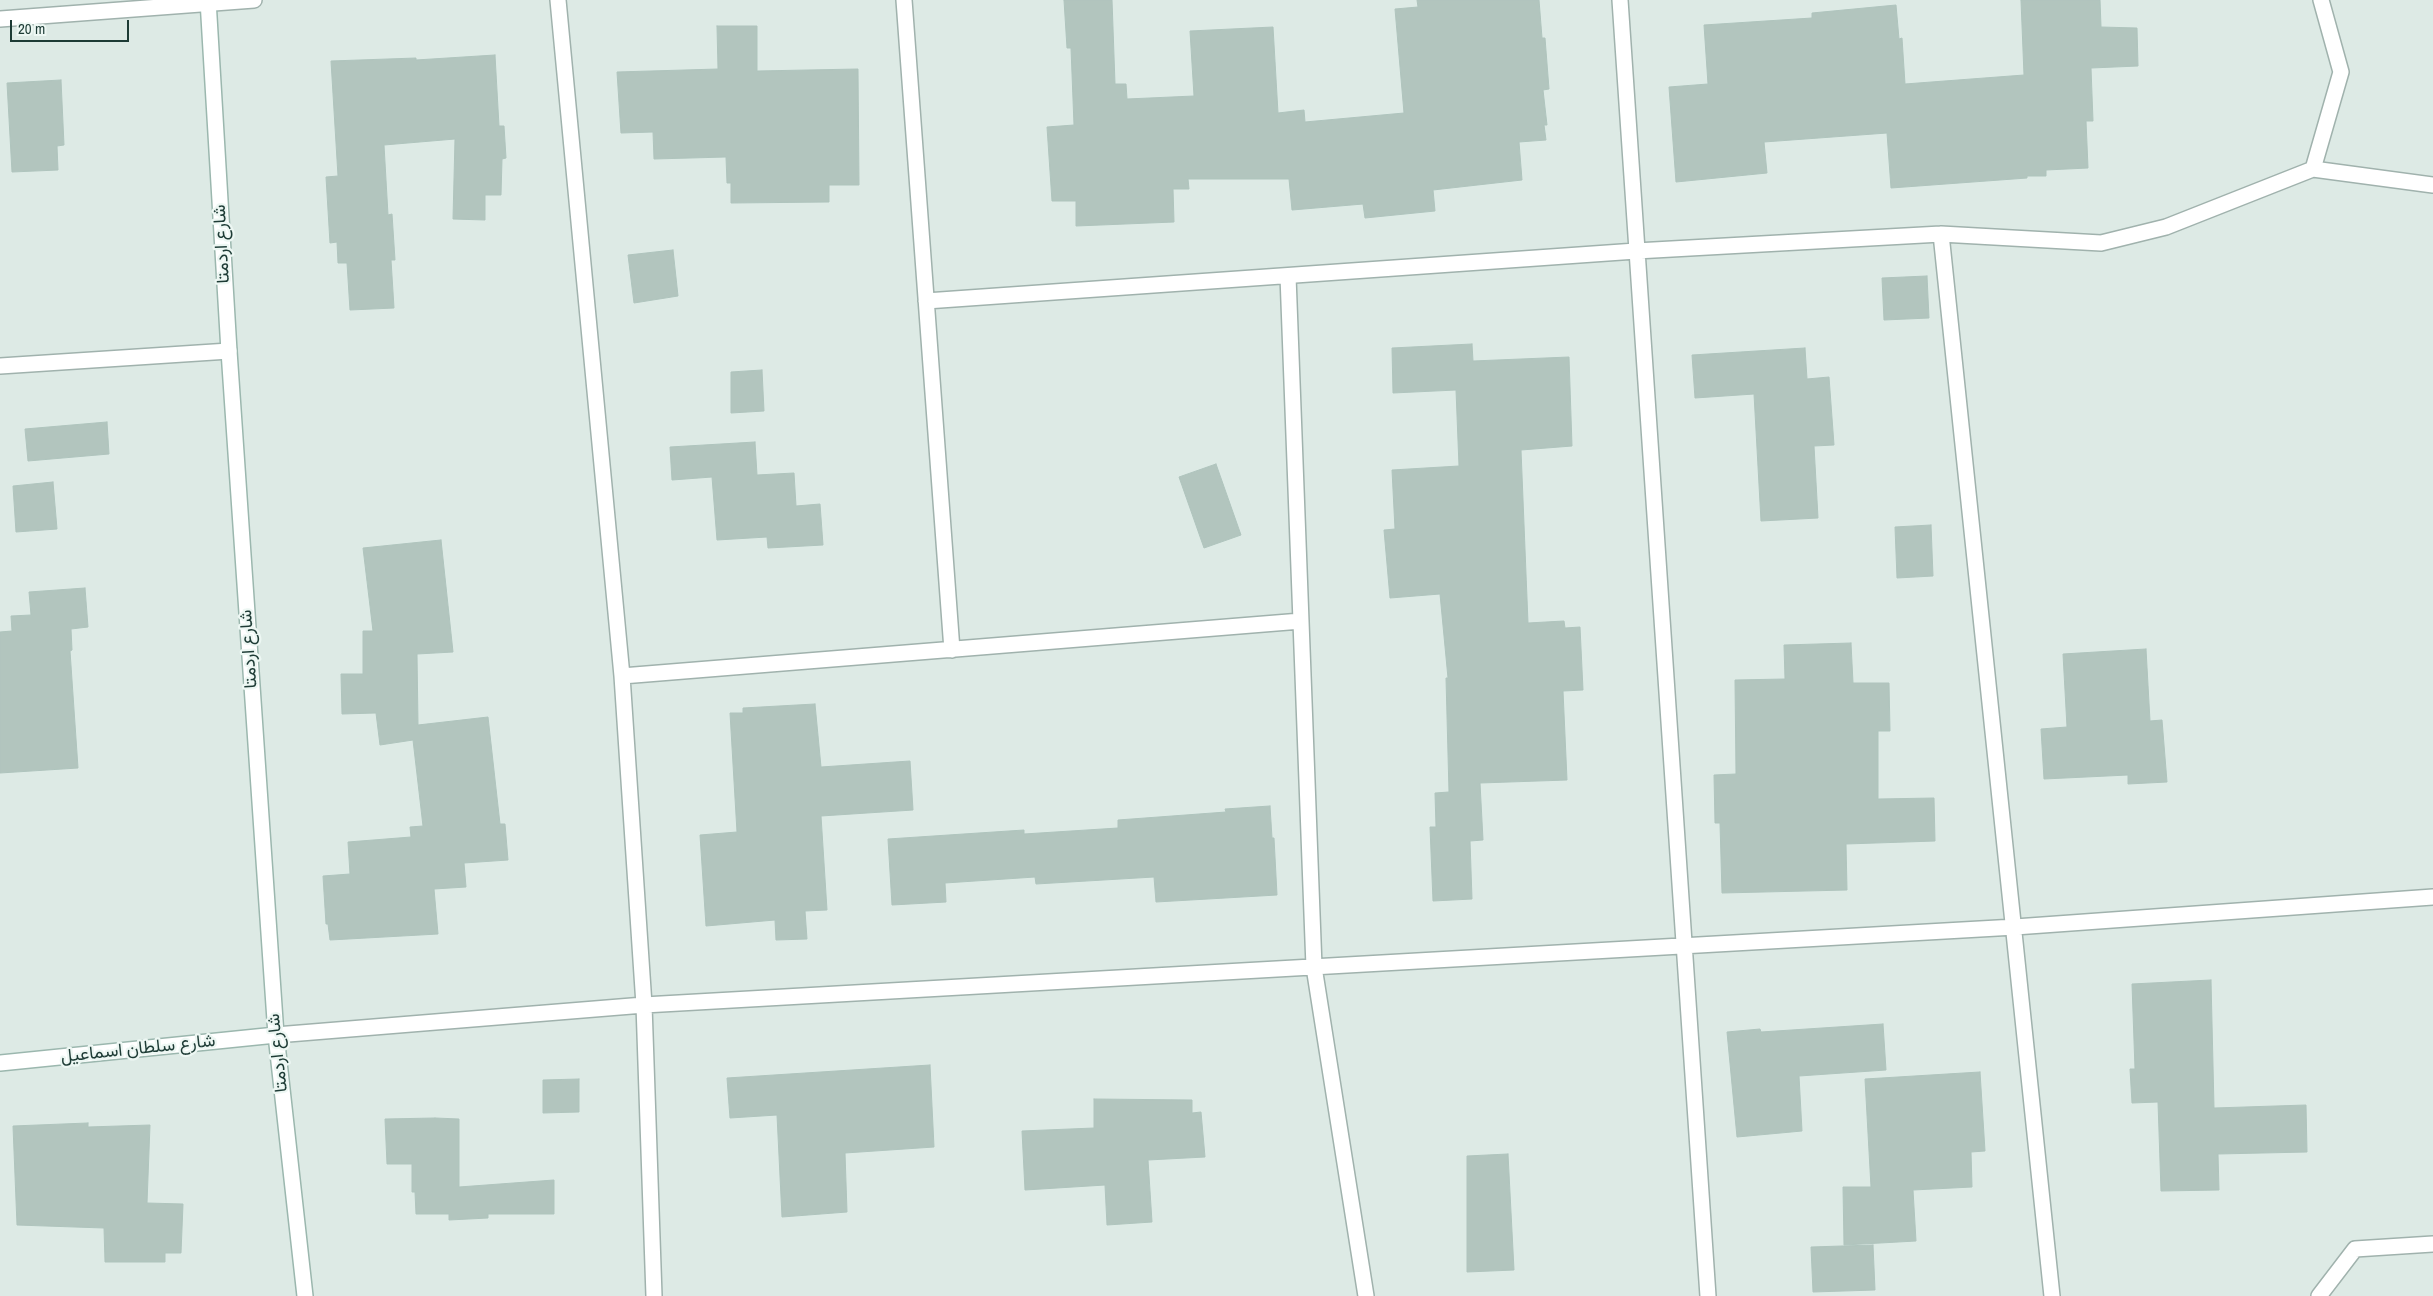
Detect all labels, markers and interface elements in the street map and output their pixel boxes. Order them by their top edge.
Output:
scale bar [12,10,131,42]
text: 20 m [18,18,45,39]
street label: شارع اردمتا [209,204,235,284]
street label: شارع اردمتا [235,609,263,689]
street label: شارع اردمتا [263,1013,293,1093]
street label: شارع سلطان اسماعيل [60,1030,216,1068]

